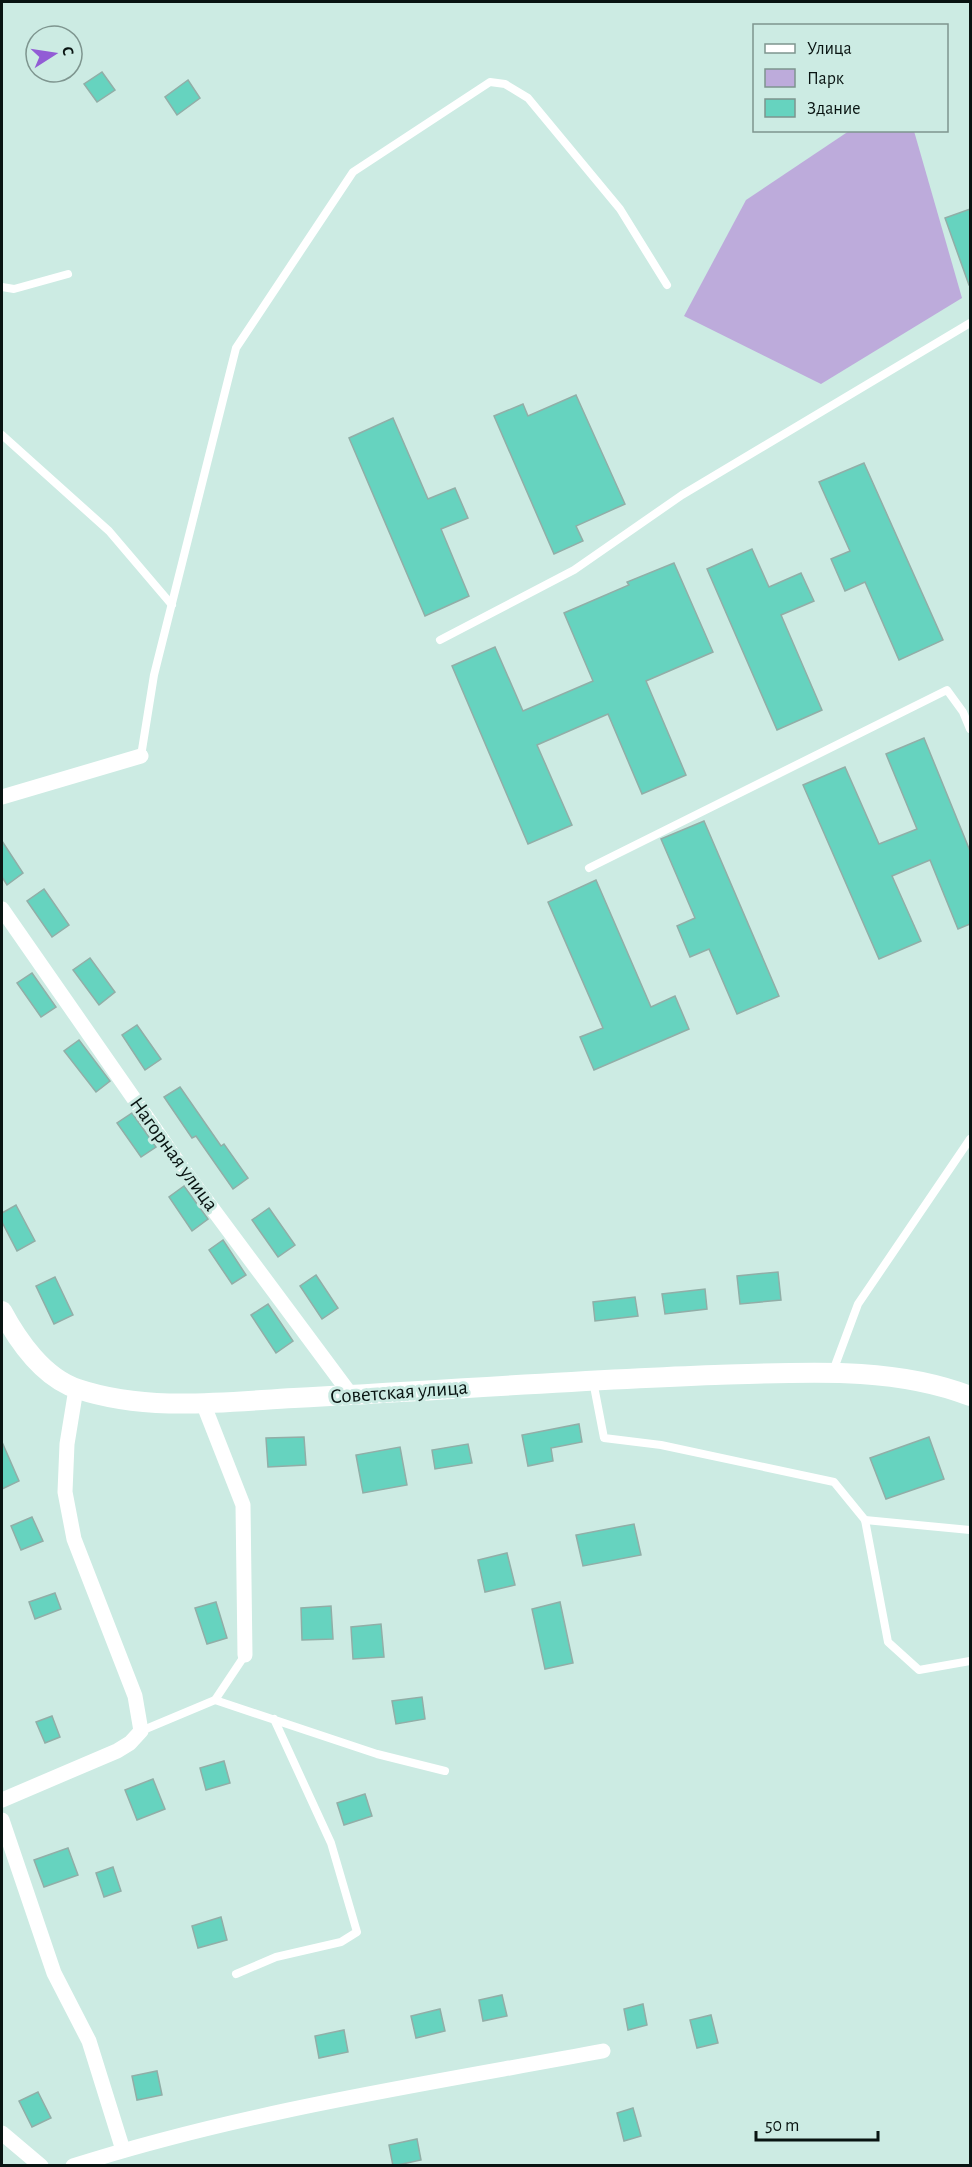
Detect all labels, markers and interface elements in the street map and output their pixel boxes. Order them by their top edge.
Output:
north arrow [24,24,84,84]
legend [753,24,948,132]
text: Улица [807,40,852,58]
text: С [59,45,76,57]
text: Парк [807,70,845,88]
text: Здание [807,100,861,118]
street label: Нагорная улица [126,1093,222,1215]
street label: Советская улица [329,1377,469,1407]
scale bar [756,2104,878,2142]
text: 50 m [765,2117,799,2135]

